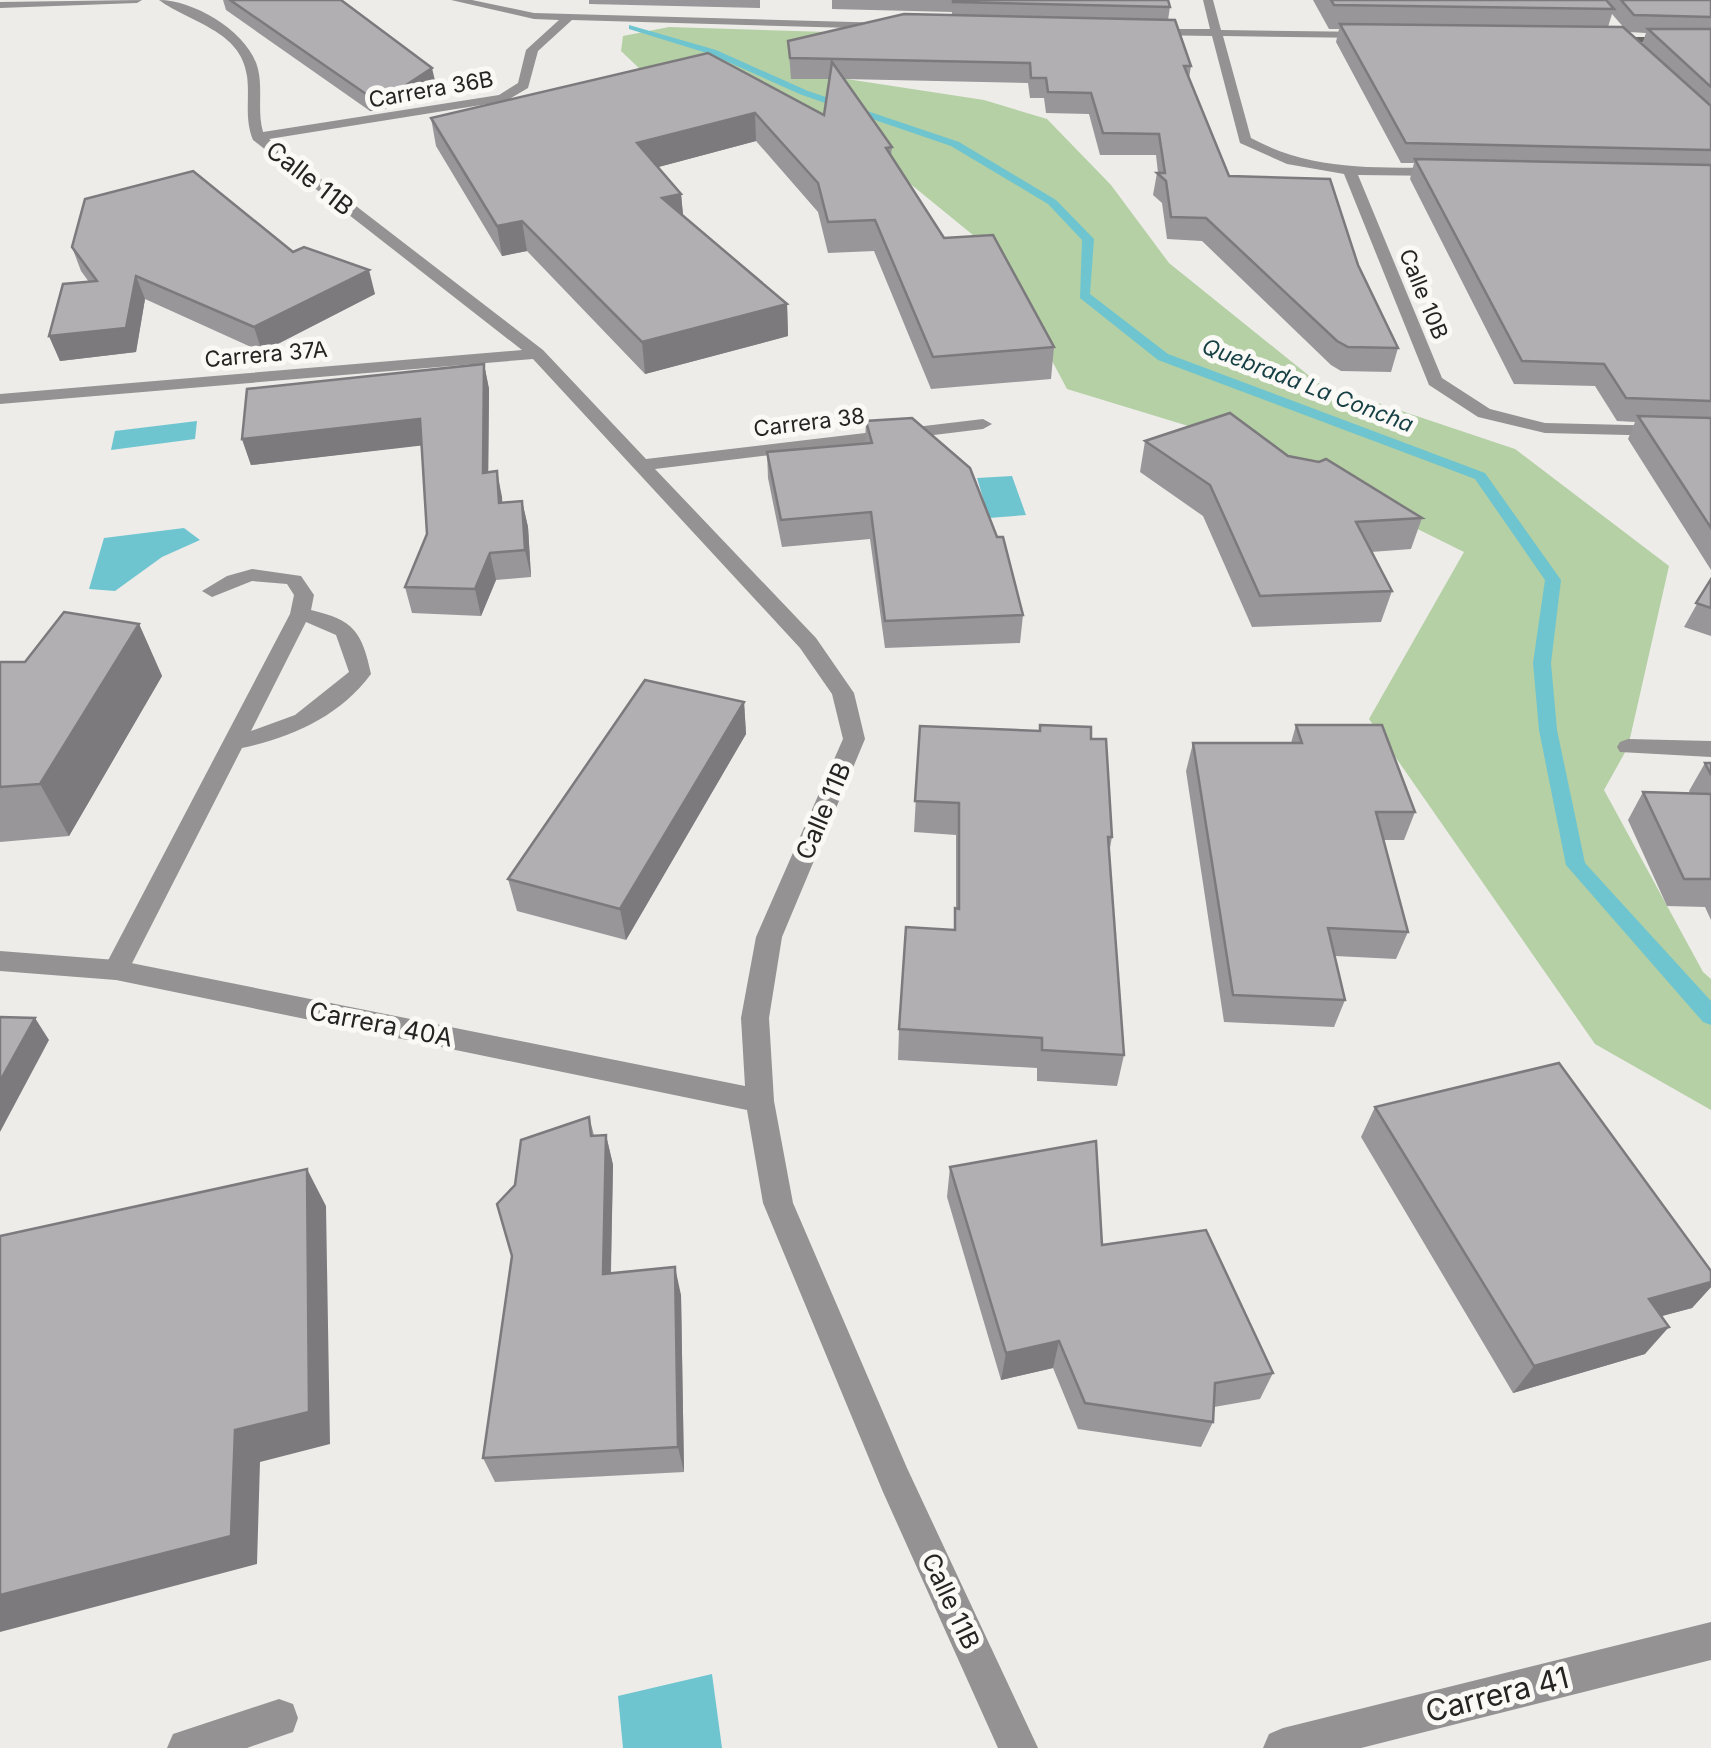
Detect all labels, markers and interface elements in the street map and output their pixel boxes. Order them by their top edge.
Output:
street label: Carrera 36B [367,65,495,113]
street label: Calle 11B [260,135,360,221]
street label: Calle 10B [1394,245,1454,343]
water label: Quebrada La Concha [1199,333,1417,437]
street label: Carrera 37A [203,336,329,372]
street label: Carrera 38 [752,402,866,442]
street label: Calle 11B [789,758,857,864]
street label: Carrera 40A [307,995,455,1053]
street label: Calle 11B [916,1548,986,1654]
street label: Carrera 41 [1422,1659,1572,1729]

